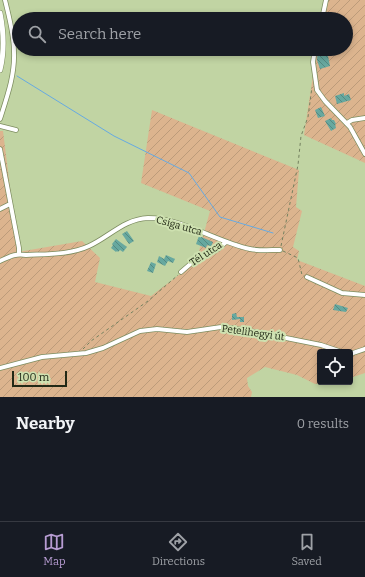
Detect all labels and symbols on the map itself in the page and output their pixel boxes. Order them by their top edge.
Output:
street label: Csiga utca [155,214,204,238]
street label: Tél utca [188,239,225,269]
street label: Petelihegyi út [221,322,286,343]
scale bar [12,369,67,388]

